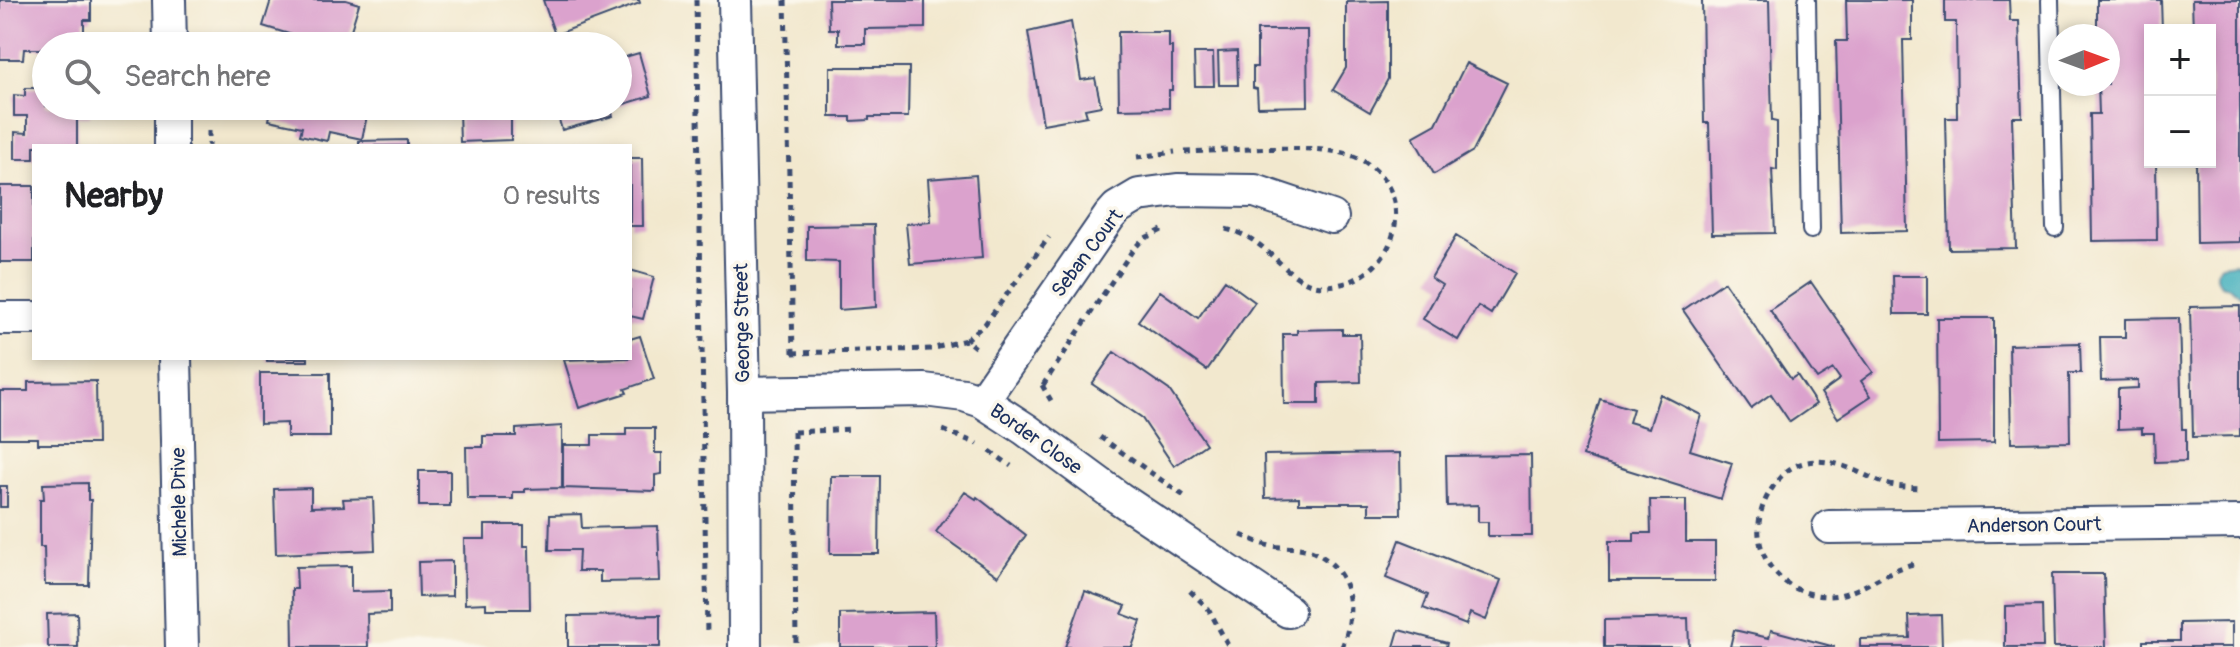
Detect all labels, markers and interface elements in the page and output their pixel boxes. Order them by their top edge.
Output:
north arrow [2048,24,2120,96]
map controls [2144,24,2216,168]
button: + [2144,24,2216,96]
search box [32,32,632,120]
icon: search [60,54,104,98]
text: Search here [124,58,271,95]
button: − [2144,96,2216,168]
text: Nearby [64,175,163,218]
text: 0 results [503,180,600,212]
street label: Seban Court [1046,203,1129,302]
street label: George Street [728,262,756,383]
street label: Border Close [985,398,1087,480]
street label: Michele Drive [166,447,192,557]
street label: Anderson Court [1966,511,2103,539]

